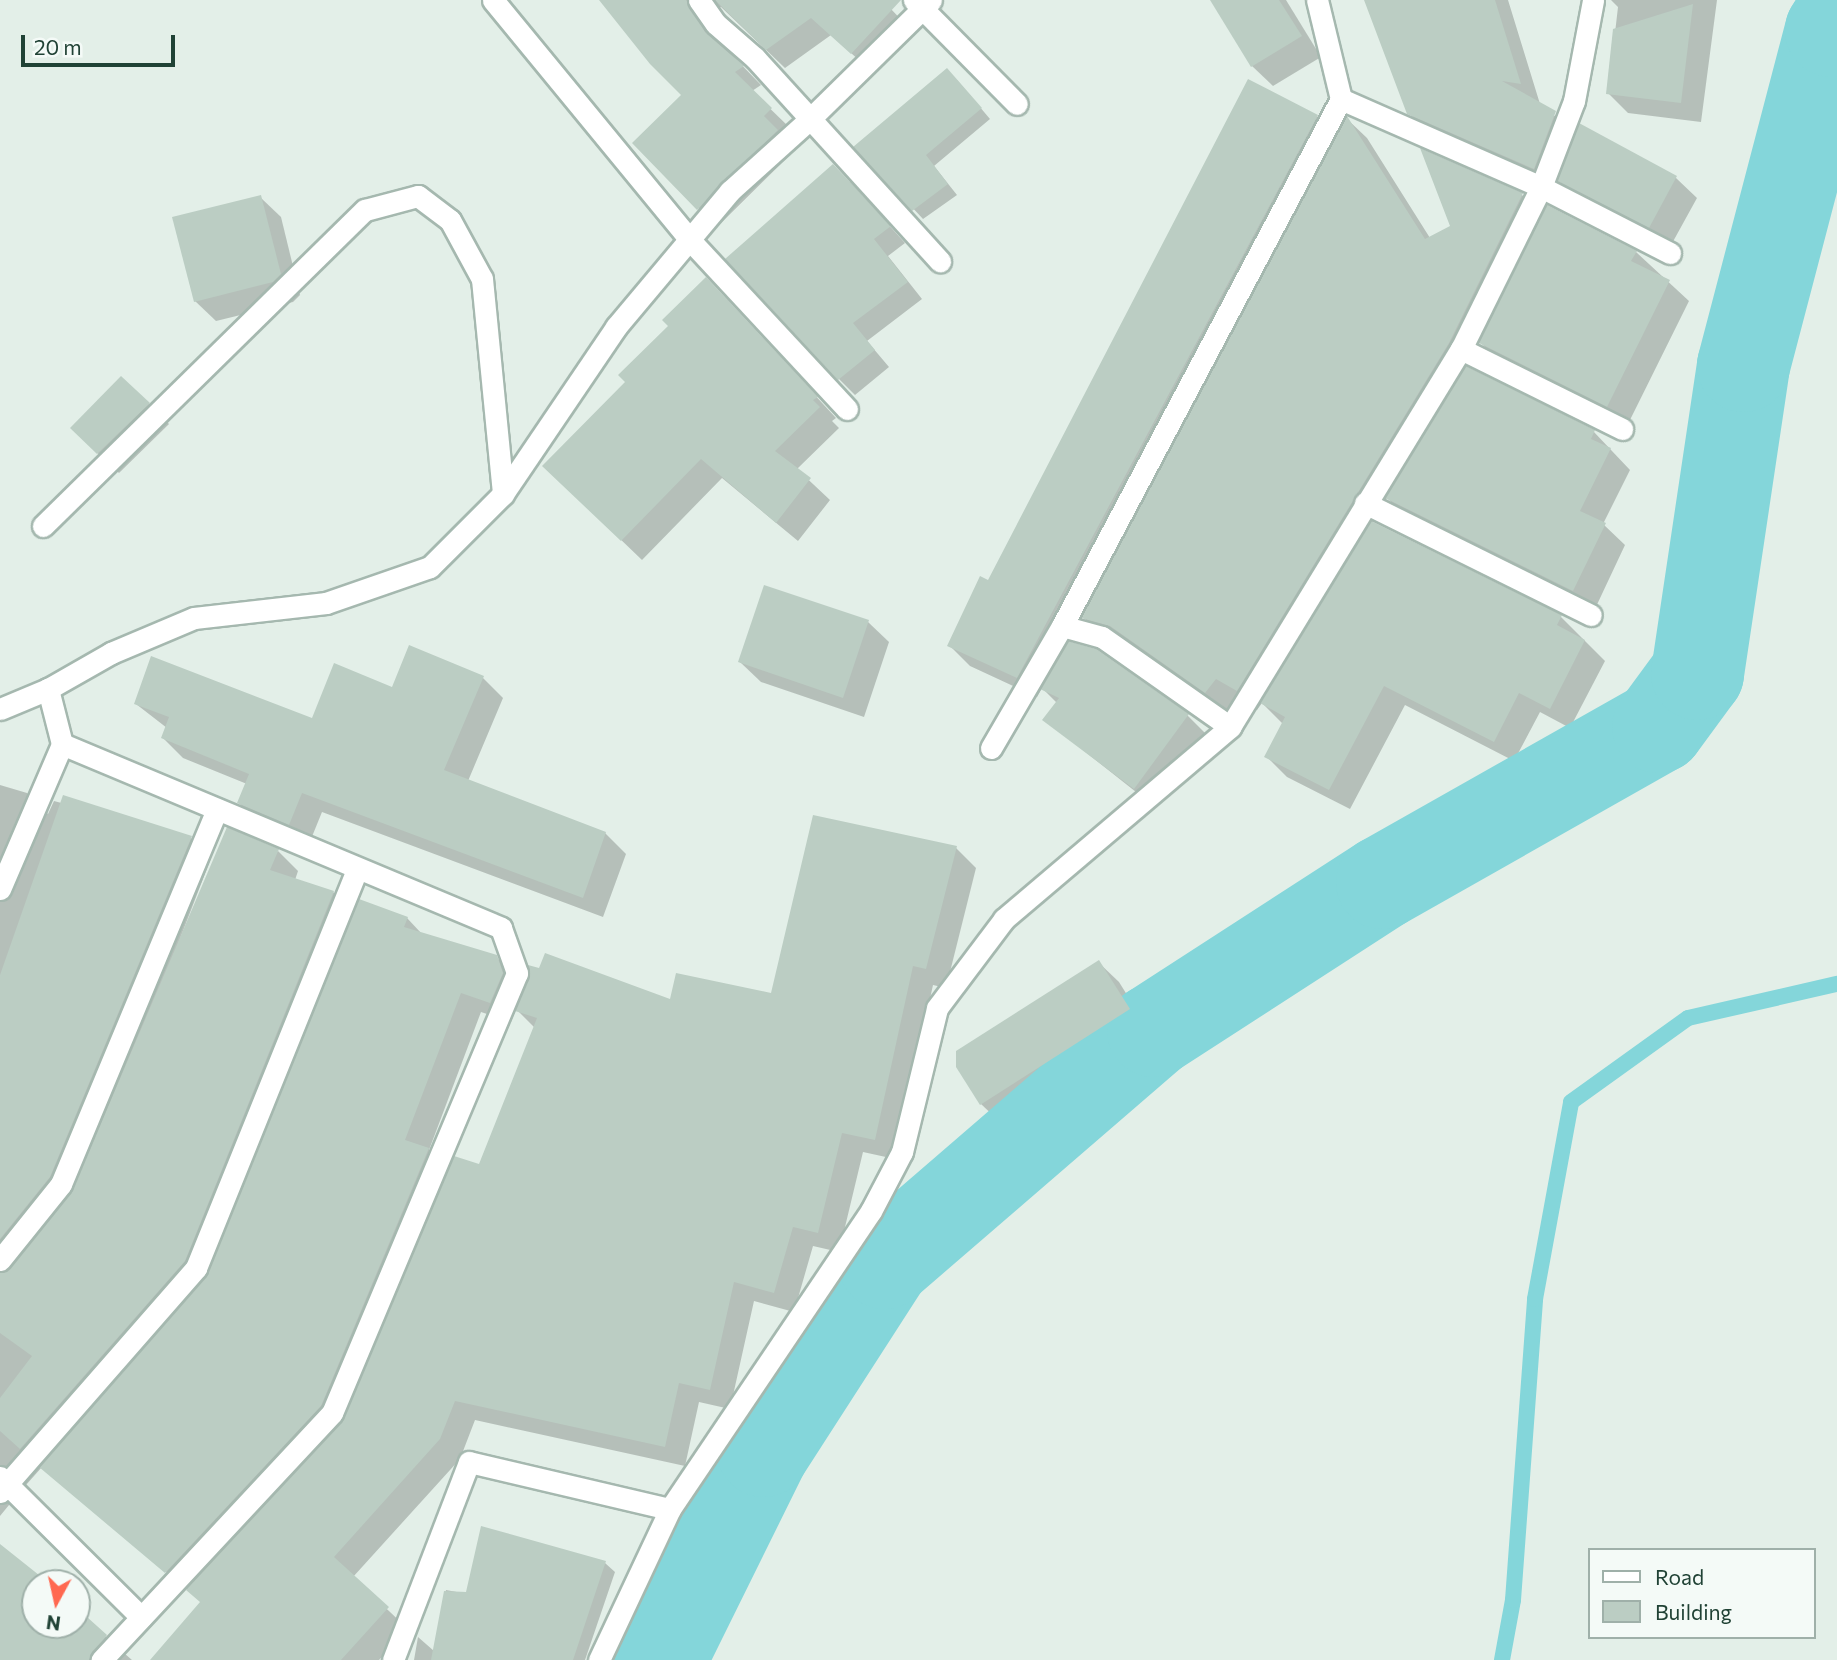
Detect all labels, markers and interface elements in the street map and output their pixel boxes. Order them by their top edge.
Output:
scale bar [24,21,178,65]
text: 20 m [34,34,82,59]
legend [1588,1548,1816,1639]
text: Road [1655,1564,1704,1589]
north arrow [21,1569,91,1639]
text: Building [1655,1599,1732,1624]
text: N [45,1611,62,1636]

